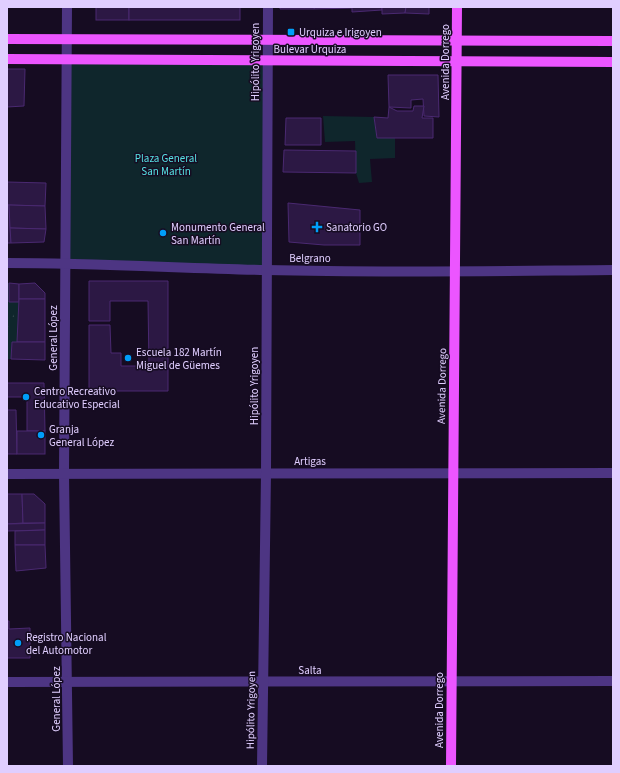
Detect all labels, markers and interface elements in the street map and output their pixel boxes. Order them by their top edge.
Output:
street label: Hipólito Yrigoyen [248,23,263,101]
street label: Avenida Dorrego [438,24,453,100]
place label: Urquiza e Irigoyen [299,25,382,40]
marker: Urquiza e Irigoyen [286,27,296,37]
street label: Bulevar Urquiza [274,42,346,57]
park label: Plaza General San Martín [135,151,197,179]
place label: Monumento General San Martín [171,220,265,248]
place label: Sanatorio GO [326,220,387,235]
marker: Sanatorio GO [311,221,323,233]
marker: Monumento General San Martín [158,228,168,238]
street label: Belgrano [289,251,331,266]
street label: General López [46,305,61,371]
place label: Escuela 182 Martín Miguel de Güemes [136,345,222,373]
street label: Hipólito Yrigoyen [247,347,262,425]
street label: Avenida Dorrego [434,348,450,424]
marker: Escuela 182 Martín Miguel de Güemes [123,353,133,363]
place label: Centro Recreativo Educativo Especial [34,384,120,412]
marker: Centro Recreativo Educativo Especial [21,392,31,402]
place label: Granja General López [49,422,115,450]
marker: Granja General López [36,430,46,440]
street label: Artigas [294,454,326,469]
place label: Registro Nacional del Automotor [26,630,107,658]
marker: Registro Nacional del Automotor [13,638,23,648]
street label: Salta [298,663,322,678]
street label: General López [49,666,64,732]
street label: Hipólito Yrigoyen [243,671,259,749]
street label: Avenida Dorrego [432,672,447,748]

